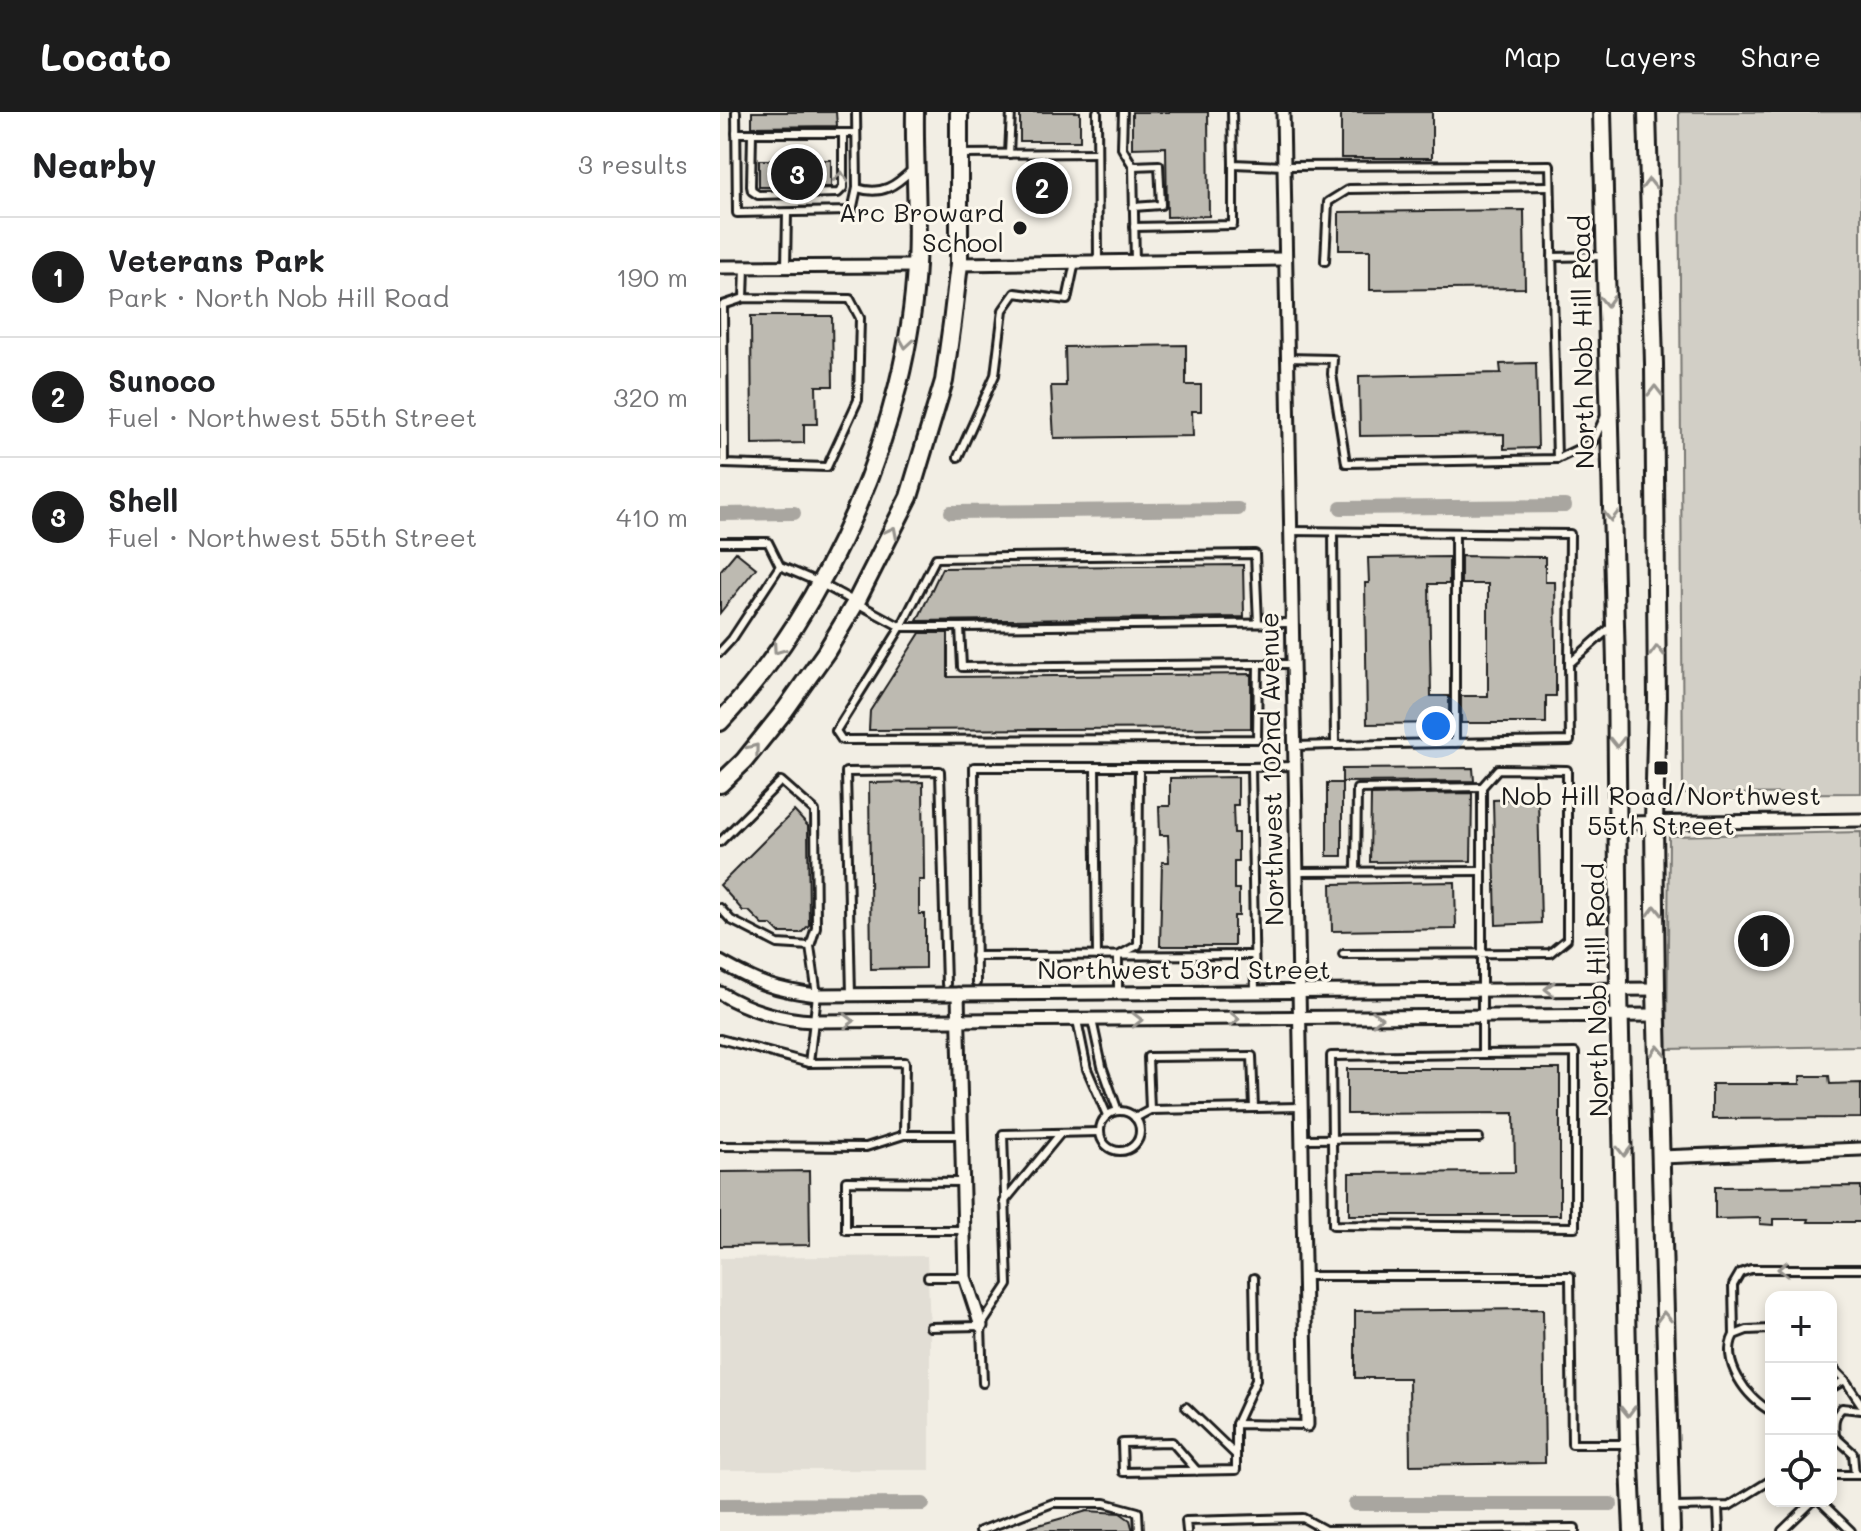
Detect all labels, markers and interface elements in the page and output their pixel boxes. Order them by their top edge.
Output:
text: Locato [40,31,171,81]
text: Map [1504,38,1561,74]
text: Layers [1605,38,1697,74]
text: Share [1741,38,1821,74]
text: Nearby [32,142,157,187]
pin: 3 [771,144,823,204]
text: 3 results [578,147,688,181]
pin: 2 [1016,158,1068,218]
one-way arrow [832,170,850,183]
one-way arrow [1640,177,1658,190]
place label: Arc Broward School [839,195,1004,259]
street label: North Nob Hill Road [1563,215,1601,469]
marker: Arc Broward School [1011,219,1029,237]
text: Veterans Park [108,240,325,280]
text: 1 [52,260,64,294]
text: 190 m [616,260,688,294]
text: Park · North Nob Hill Road [108,280,449,314]
one-way arrow [1598,295,1615,308]
one-way arrow [898,336,915,350]
text: Sunoco [108,360,216,400]
text: 2 [51,380,65,414]
text: 320 m [613,380,688,414]
one-way arrow [1646,384,1663,397]
text: Fuel · Northwest 55th Street [108,400,477,434]
text: Shell [108,480,178,520]
text: 3 [50,500,66,534]
text: 410 m [616,500,688,534]
one-way arrow [1603,510,1620,523]
text: Fuel · Northwest 55th Street [108,520,477,554]
one-way arrow [882,526,897,541]
street label: Northwest 102nd Avenue [1251,612,1291,926]
one-way arrow [773,640,788,654]
one-way arrow [1648,644,1666,657]
your location [1416,706,1456,746]
one-way arrow [1608,736,1626,749]
one-way arrow [744,744,759,758]
marker: Nob Hill Road/Northwest 55th Street [1652,759,1670,777]
place label: Nob Hill Road/Northwest 55th Street [1501,778,1821,842]
street label: North Nob Hill Road [1577,863,1615,1117]
one-way arrow [1646,904,1664,917]
pin: 1 [1738,911,1790,971]
street label: Northwest 53rd Street [1037,952,1331,986]
one-way arrow [1543,981,1556,998]
one-way arrow [1371,1009,1384,1026]
one-way arrow [1228,1010,1241,1028]
one-way arrow [1131,1011,1144,1028]
one-way arrow [843,1013,856,1030]
one-way arrow [1649,1044,1666,1057]
one-way arrow [1615,1145,1632,1158]
one-way arrow [1776,1260,1789,1278]
map controls [1765,1291,1837,1507]
button: + [1765,1291,1837,1363]
one-way arrow [1656,1310,1673,1323]
button: − [1765,1363,1837,1435]
one-way arrow [1620,1405,1637,1418]
button: locate [1765,1435,1837,1507]

